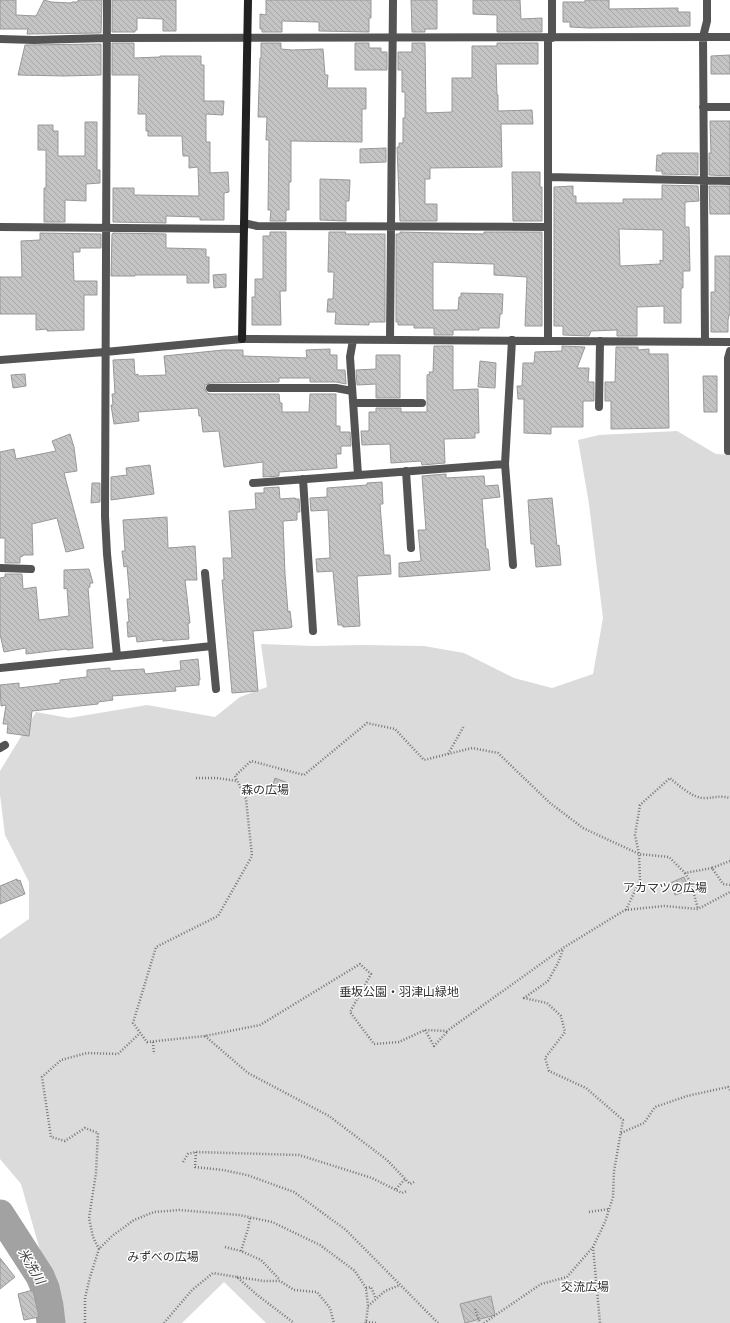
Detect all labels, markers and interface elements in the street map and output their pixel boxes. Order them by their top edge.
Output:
park label: 森の広場 [241,783,289,797]
park label: アカマツの広場 [623,881,707,895]
park label: 垂坂公園・羽津山緑地 [339,985,459,999]
water label: 米洗川 [15,1246,49,1289]
park label: みずべの広場 [127,1250,199,1264]
park label: 交流広場 [561,1280,609,1294]

